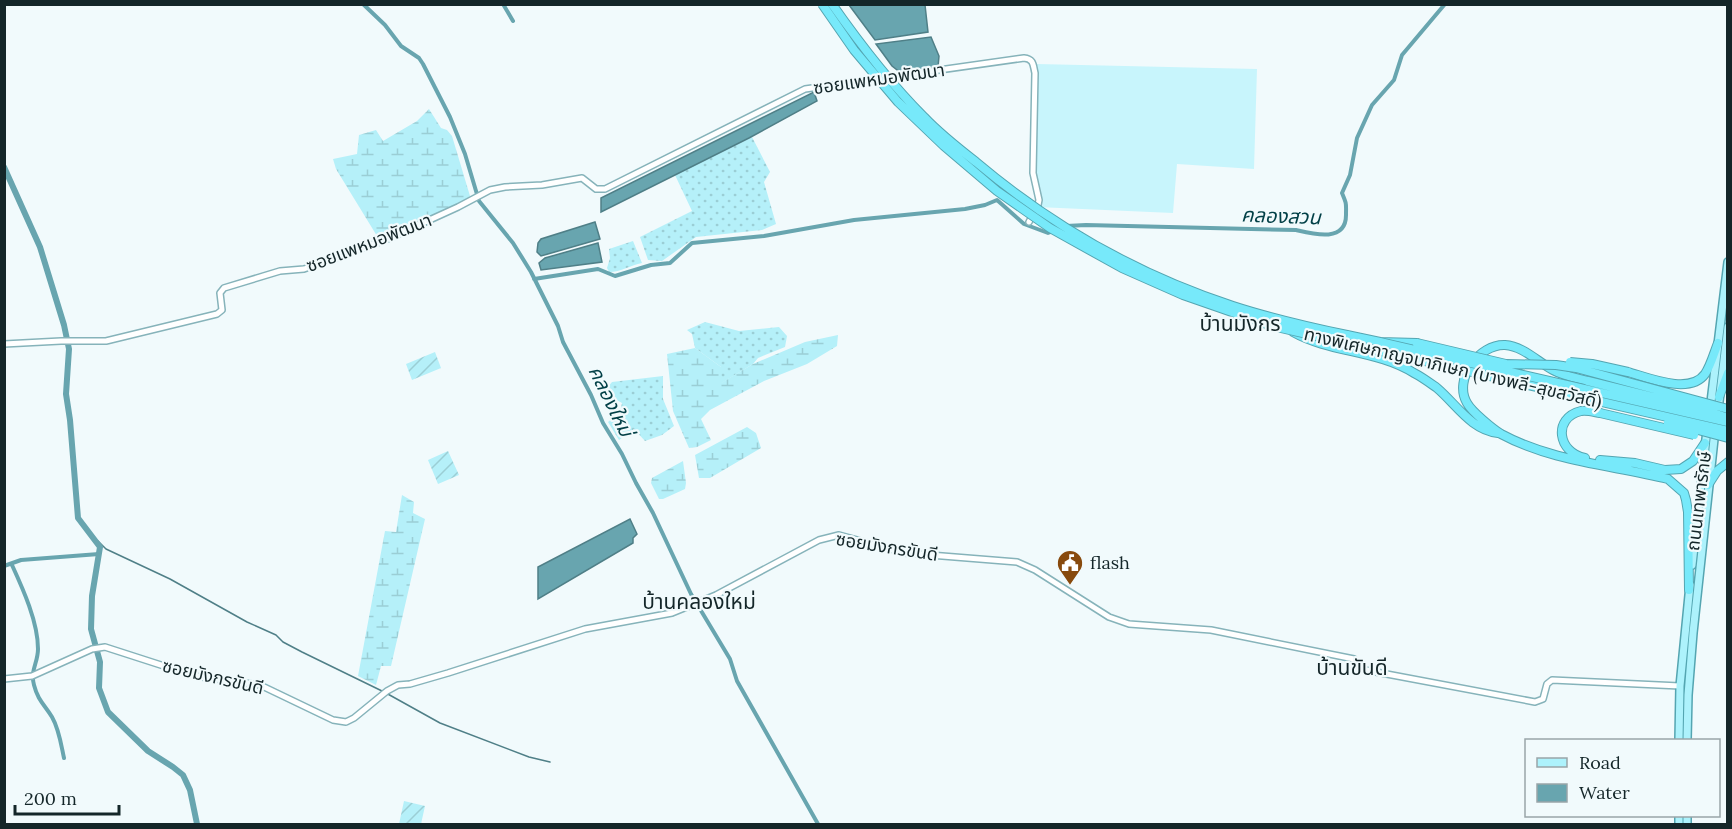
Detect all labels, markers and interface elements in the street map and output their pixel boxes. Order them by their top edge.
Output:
street label: ซอยแพหมอพัฒนา [812,58,946,99]
water label: คลองสวน [1241,202,1323,229]
street label: ซอยแพหมอพัฒนา [303,208,435,277]
district label: บ้านมังกร [1199,310,1281,337]
street label: ทางพิเศษกาญจนาภิเษก (บางพลี-สุขสวัสดิ์) [1302,322,1604,413]
water label: คลองใหม่ [584,361,641,443]
street label: ถนนเทพารักษ์ [1681,450,1716,552]
street label: ซอยมังกรขันดี [834,527,940,566]
public building icon: flash [1055,548,1085,586]
place label: flash [1090,551,1130,574]
district label: บ้านคลองใหม่ [642,588,756,615]
street label: ซอยมังกรขันดี [160,654,266,699]
district label: บ้านขันดี [1316,654,1388,681]
legend [1525,739,1720,817]
text: Road [1579,751,1621,774]
scale bar [15,778,118,816]
text: Water [1579,781,1630,804]
text: 200 m [24,787,77,810]

